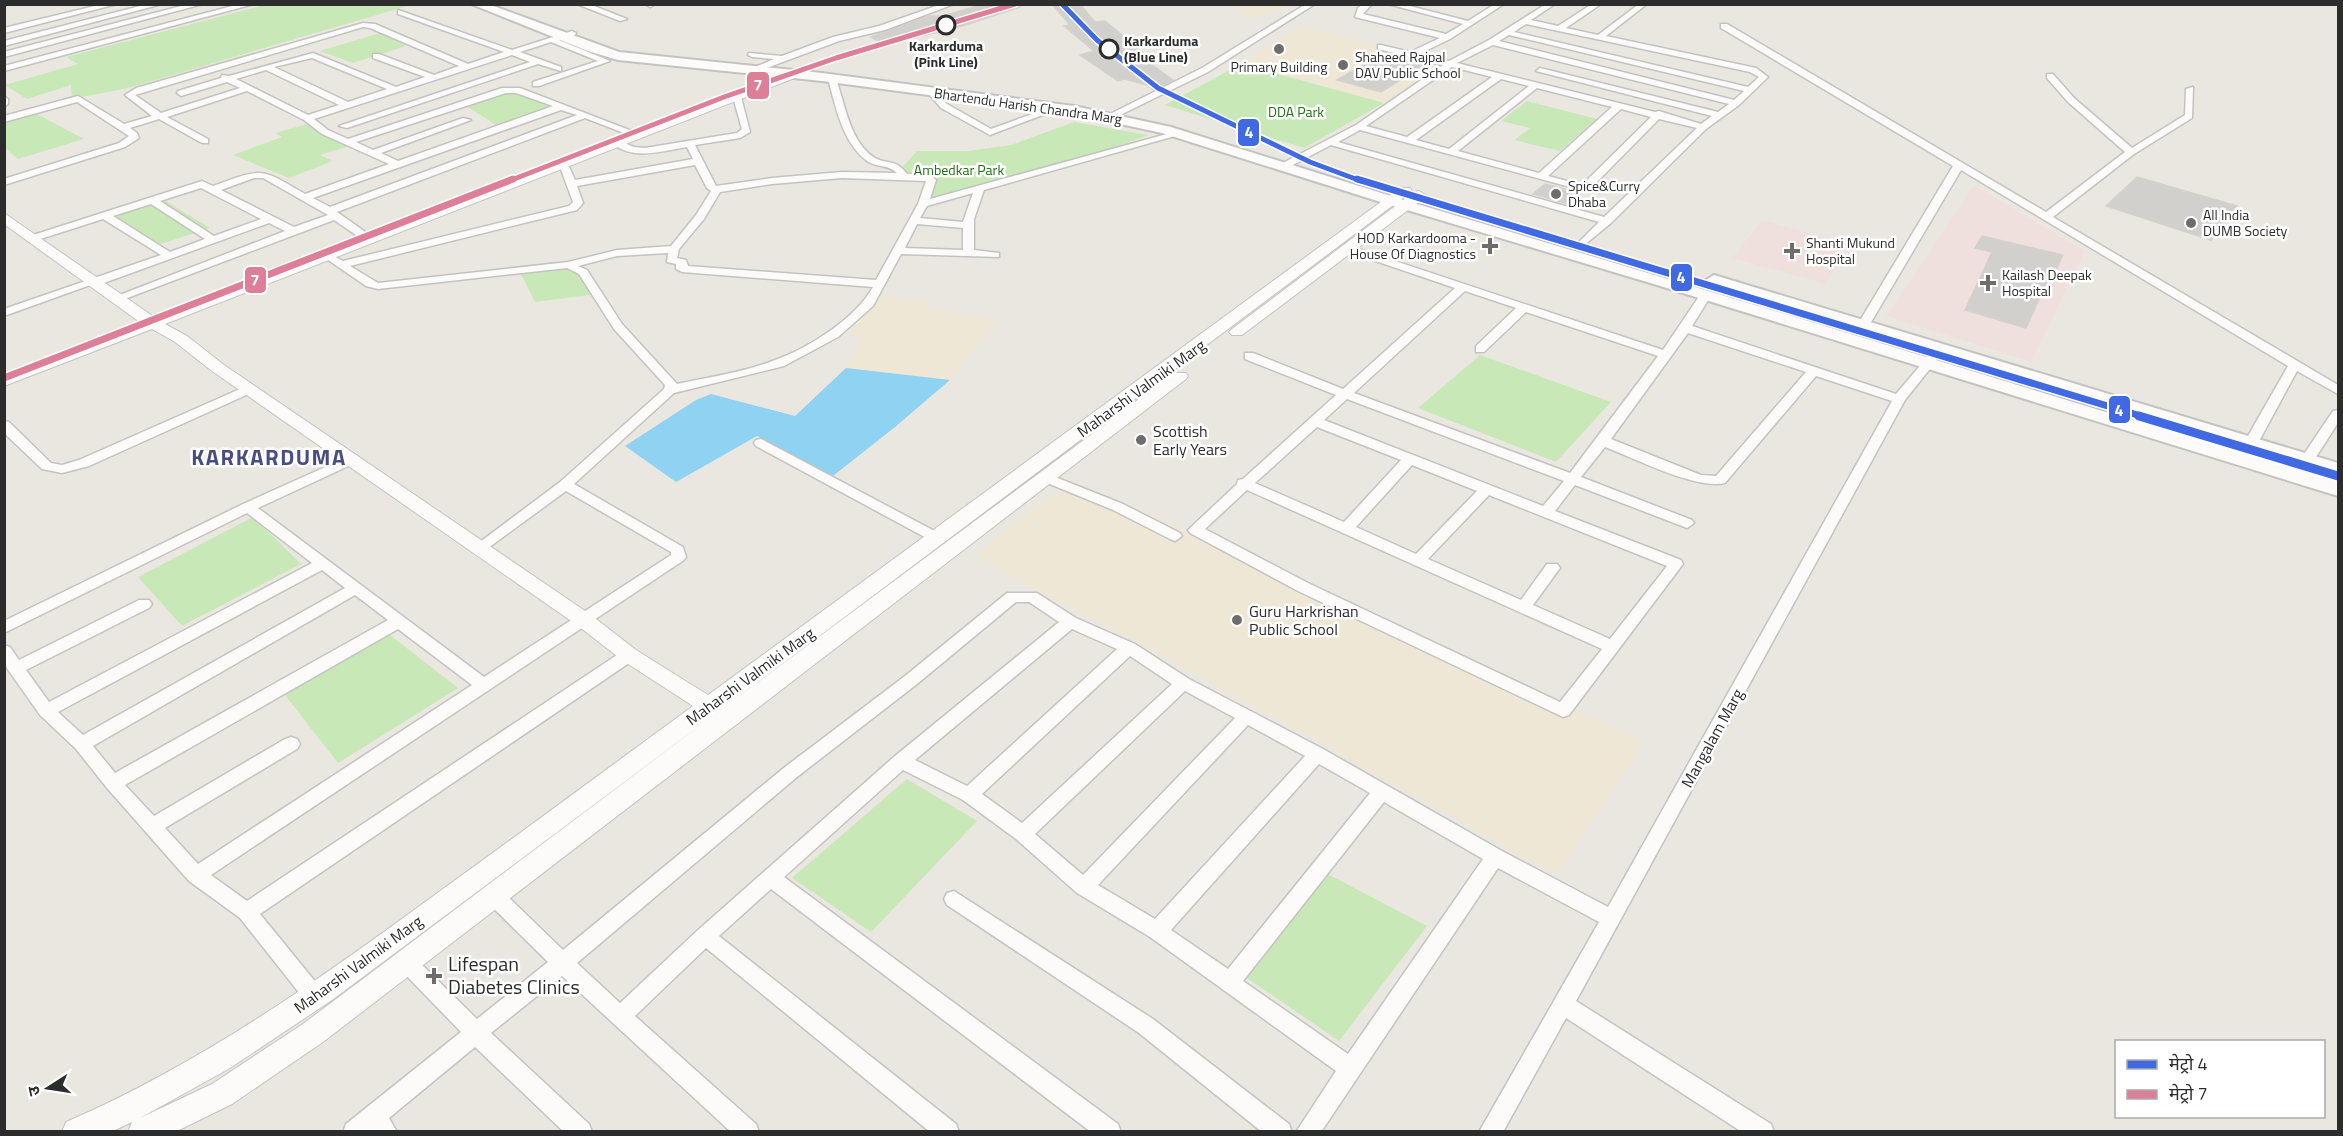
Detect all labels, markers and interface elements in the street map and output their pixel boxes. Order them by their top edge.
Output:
marker: Karkarduma (Pink Line) [936,15,956,35]
place label: Karkarduma (Blue Line) [1124,30,1199,67]
place label: Karkarduma (Pink Line) [909,35,983,72]
marker: Karkarduma (Blue Line) [1099,39,1119,59]
marker: Primary Building [1272,42,1286,56]
place label: Shaheed Rajpal DAV Public School [1355,46,1461,83]
place label: Primary Building [1230,56,1328,77]
marker: Shaheed Rajpal DAV Public School [1336,58,1350,72]
line badge: 7 [746,71,770,100]
text: 7 [754,73,762,97]
street label: Bhartendu Harish Chandra Marg [933,82,1123,129]
park label: DDA Park [1268,101,1324,122]
line badge: 4 [1237,118,1260,147]
text: 4 [1245,120,1254,144]
park label: Ambedkar Park [914,159,1004,180]
place label: Spice&Curry Dhaba [1568,175,1640,212]
marker: Spice&Curry Dhaba [1549,187,1563,201]
place label: All India DUMB Society [2203,204,2288,241]
marker: All India DUMB Society [2184,216,2198,230]
place label: HOD Karkardooma - House Of Diagnostics [1350,227,1476,264]
place label: Shanti Mukund Hospital [1806,232,1895,269]
marker: HOD Karkardooma - House Of Diagnostics [1481,237,1499,255]
marker: Shanti Mukund Hospital [1783,242,1801,260]
line badge: 4 [1670,263,1693,292]
place label: Kailash Deepak Hospital [2002,264,2092,301]
text: 4 [1677,265,1686,289]
line badge: 7 [244,266,267,294]
text: 7 [251,268,259,292]
marker: Kailash Deepak Hospital [1979,274,1997,292]
street label: Maharshi Valmiki Marg [1072,333,1210,443]
line badge: 4 [2108,395,2131,424]
text: 4 [2115,398,2124,422]
place label: Scottish Early Years [1153,419,1227,461]
marker: Scottish Early Years [1134,433,1148,447]
district label: KARKARDUMA [191,440,347,474]
place label: Guru Harkrishan Public School [1249,599,1359,641]
marker: Guru Harkrishan Public School [1230,613,1244,627]
street label: Maharshi Valmiki Marg [681,621,819,731]
street label: Mangalam Marg [1675,684,1749,792]
street label: Maharshi Valmiki Marg [289,909,427,1019]
place label: Lifespan Diabetes Clinics [448,948,580,1002]
marker: Lifespan Diabetes Clinics [425,967,443,985]
legend [2115,1040,2325,1118]
text: मेट्रो 4 [2169,1050,2208,1077]
north arrow [18,1058,78,1118]
text: मेट्रो 7 [2169,1080,2208,1107]
text: उ [20,1083,46,1098]

